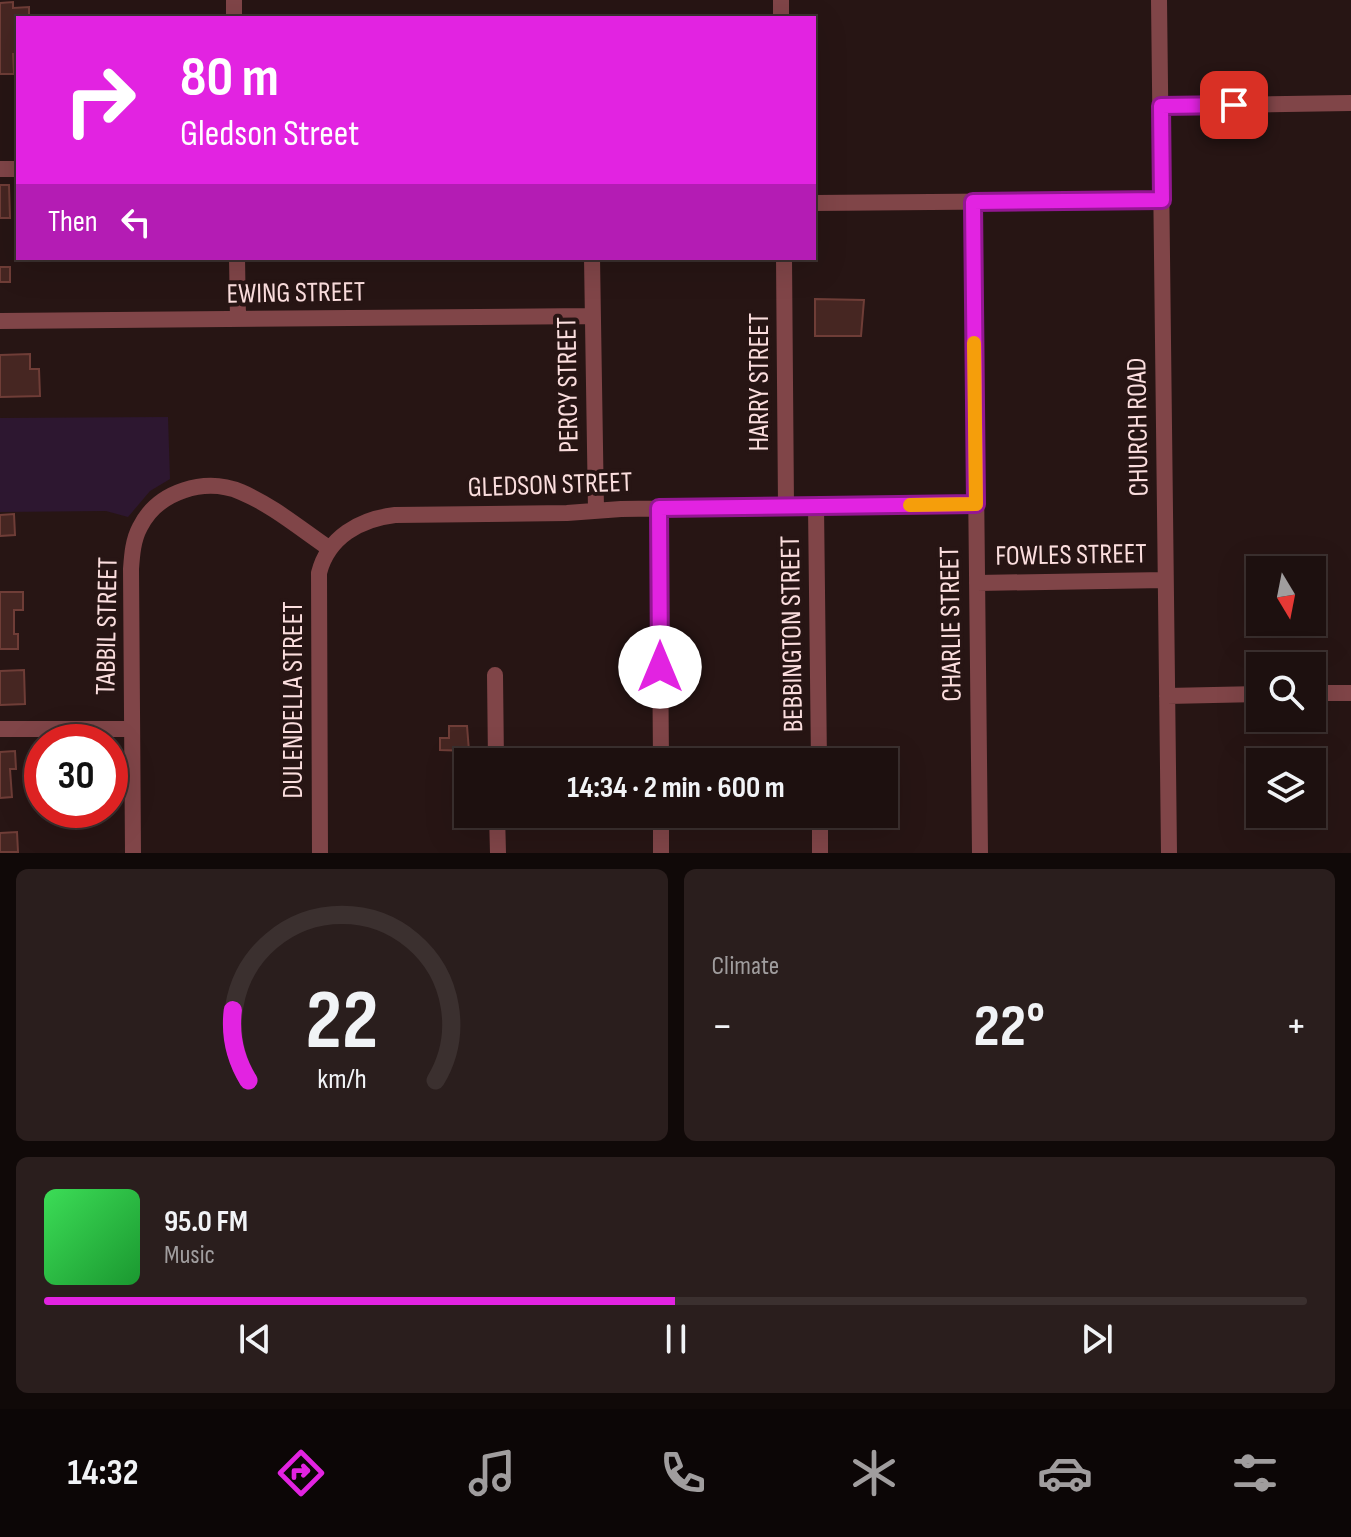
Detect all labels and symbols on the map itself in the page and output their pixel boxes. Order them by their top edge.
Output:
pin [1200,71,1268,139]
street label: EWING STREET [226,275,366,311]
street label: HARRY STREET [743,313,776,451]
street label: PERCY STREET [550,317,586,453]
street label: CHURCH ROAD [1120,357,1156,497]
street label: GLEDSON STREET [467,466,633,504]
street label: BEBBINGTON STREET [774,535,810,733]
street label: FOWLES STREET [995,537,1147,573]
street label: CHARLIE STREET [933,546,969,702]
north arrow [1246,556,1326,636]
street label: TABBIL STREET [89,557,125,695]
street label: DULENDELLA STREET [277,601,310,799]
position arrow [618,625,702,709]
speed limit sign: 30 [24,724,128,828]

